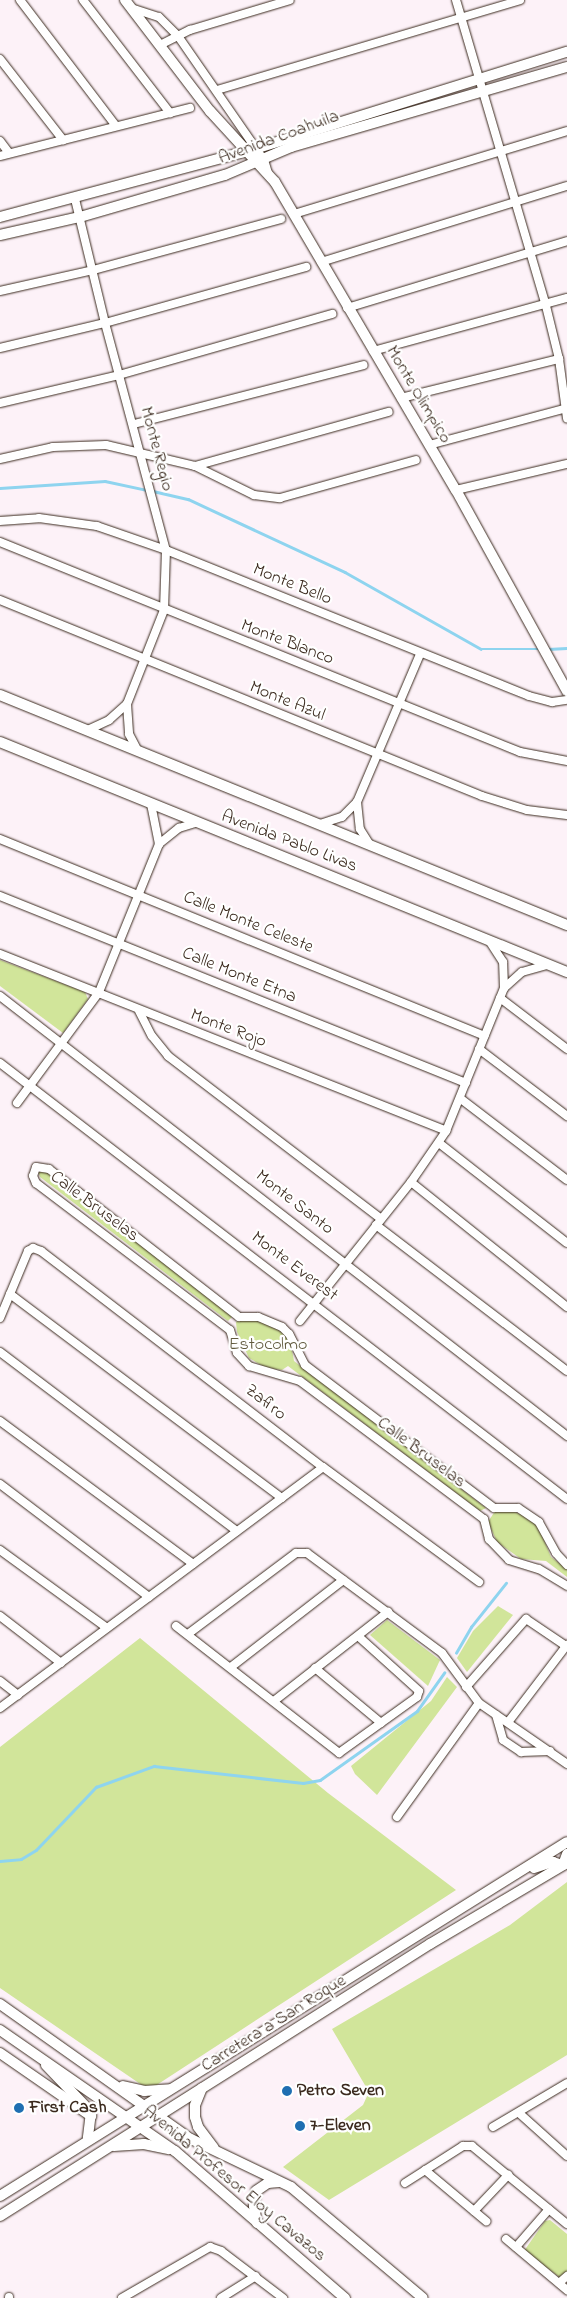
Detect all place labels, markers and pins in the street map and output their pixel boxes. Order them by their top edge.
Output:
place label: Petro Seven [297,2080,384,2102]
marker: Petro Seven [281,2085,293,2097]
place label: First Cash [29,2097,107,2119]
marker: First Cash [13,2102,25,2114]
place label: 7-Eleven [310,2115,371,2137]
marker: 7-Eleven [294,2120,306,2132]

